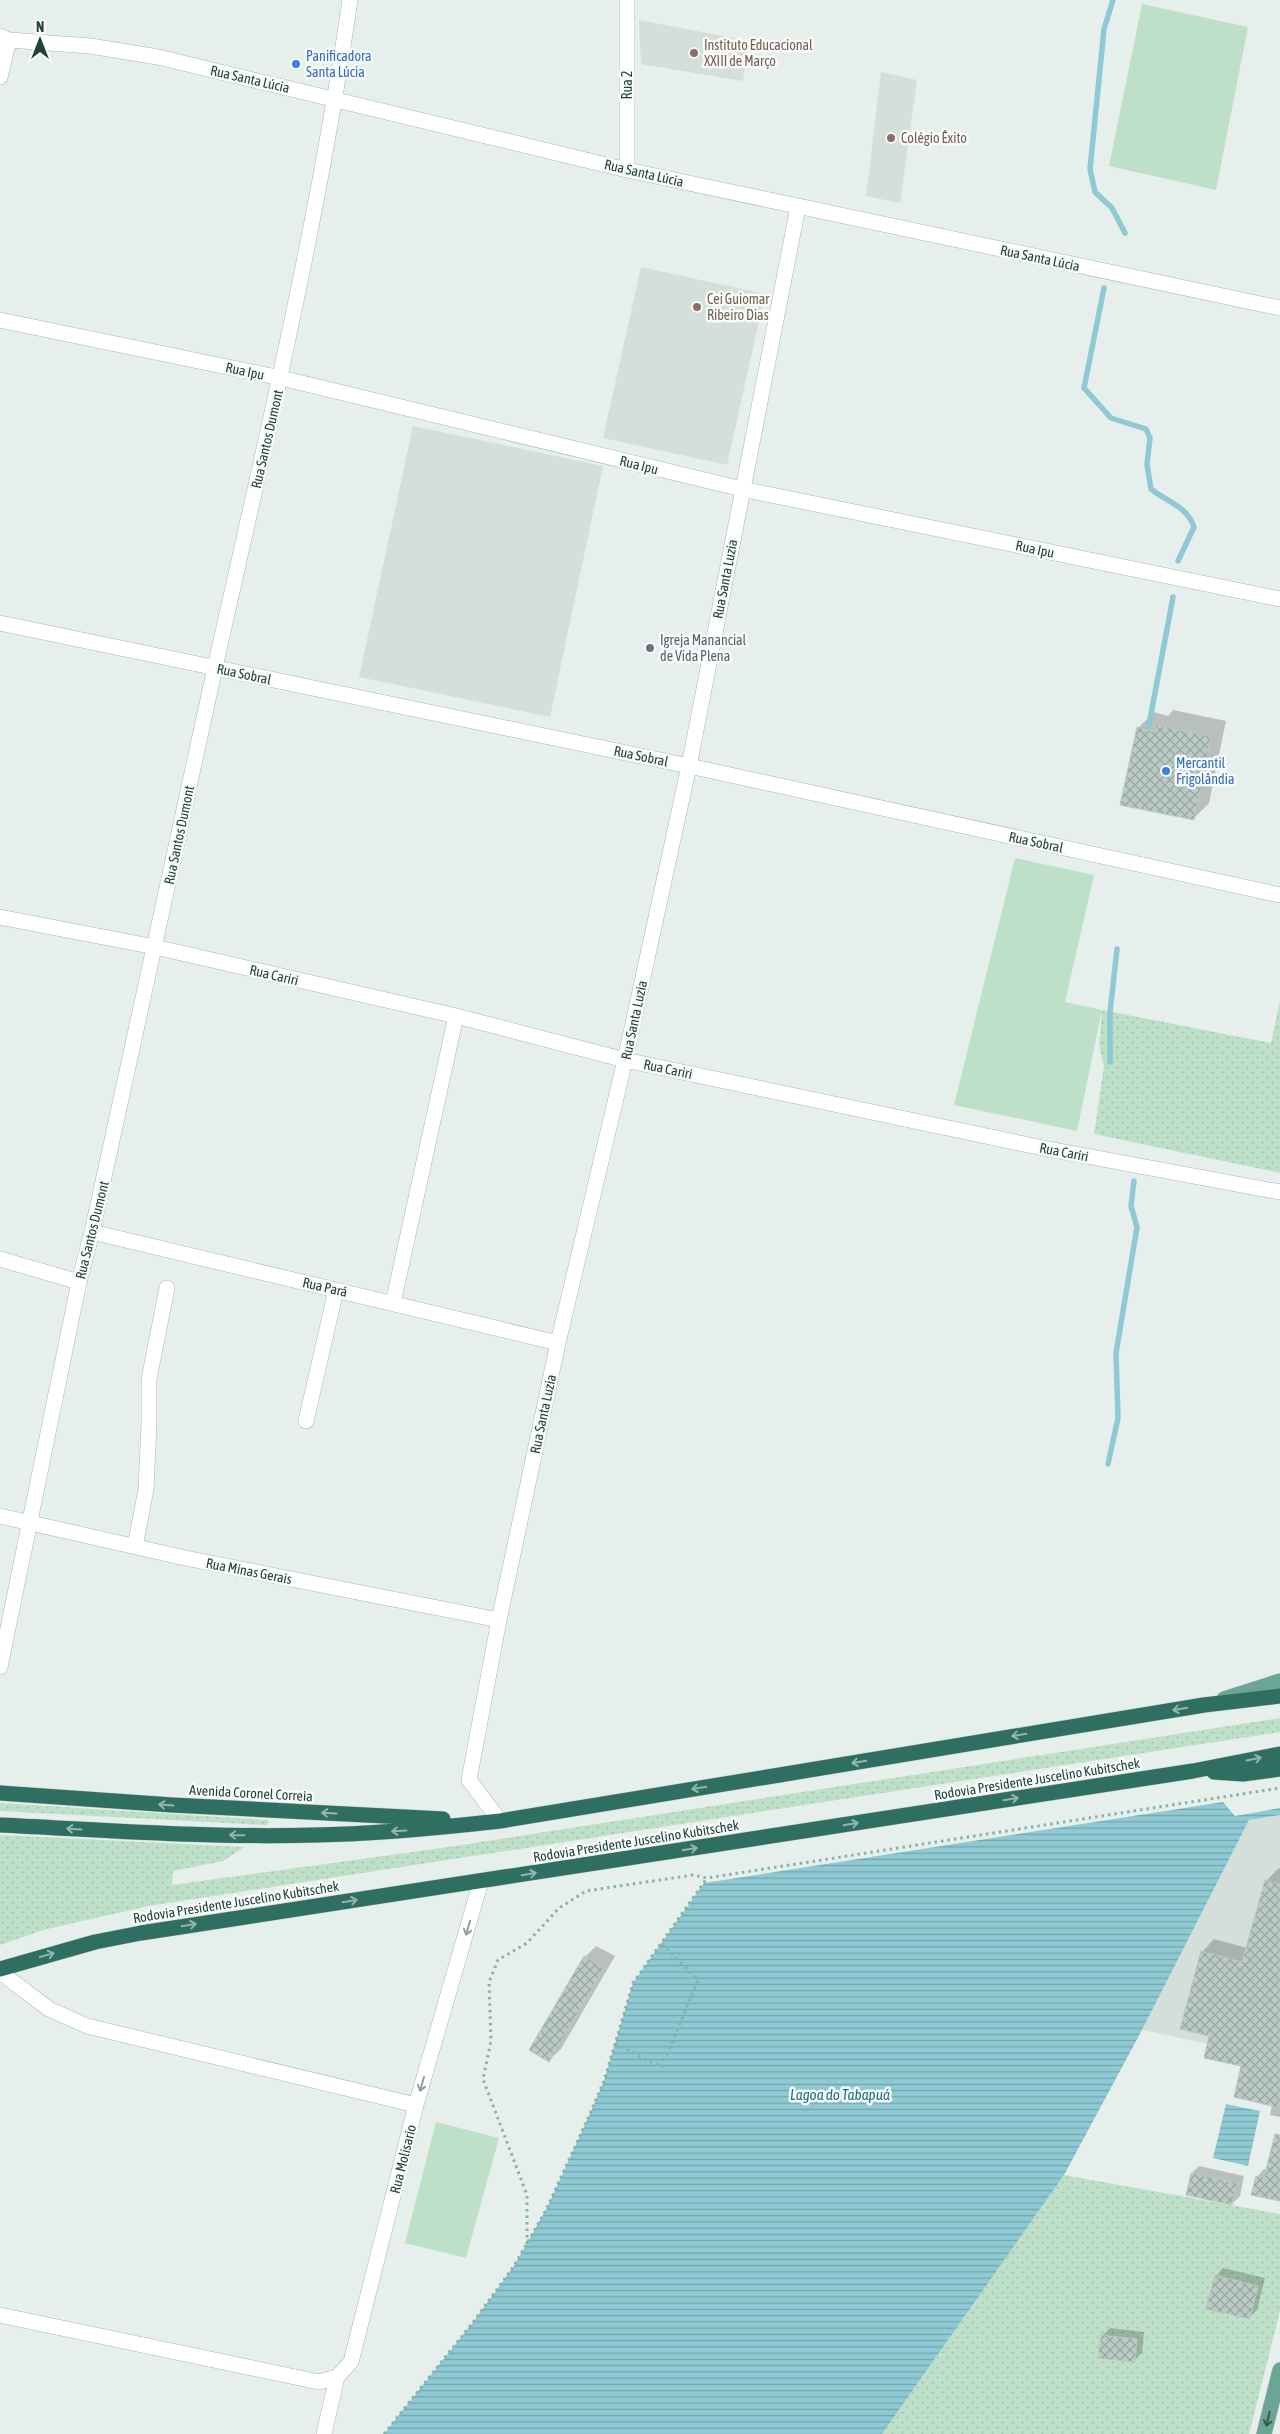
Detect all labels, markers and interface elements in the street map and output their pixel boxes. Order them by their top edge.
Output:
north arrow [15,15,65,65]
text: N [36,19,44,35]
place label: Instituto Educacional XXIII de Março [704,37,813,69]
marker: Instituto Educacional XXIII de Março [688,47,700,59]
place label: Panificadora Santa Lúcia [306,48,371,80]
marker: Panificadora Santa Lúcia [290,58,302,70]
street label: Rua Santa Lúcia [209,62,291,96]
street label: Rua 2 [619,71,635,99]
place label: Colégio Êxito [901,130,967,146]
marker: Colégio Êxito [885,132,897,144]
street label: Rua Santa Lúcia [603,156,685,190]
street label: Rua Santa Lúcia [999,242,1081,274]
place label: Cei Guiomar Ribeiro Dias [707,291,770,323]
marker: Cei Guiomar Ribeiro Dias [691,301,703,313]
street label: Rua Ipu [224,359,266,383]
street label: Rua Santos Dumont [248,388,286,490]
street label: Rua Ipu [618,452,660,478]
street label: Rua Ipu [1014,537,1056,561]
street label: Rua Santa Luzia [709,538,741,620]
place label: Igreja Manancial de Vida Plena [660,632,747,664]
marker: Igreja Manancial de Vida Plena [644,642,656,654]
street label: Rua Sobral [215,660,273,688]
street label: Rua Sobral [612,742,670,770]
place label: Mercantil Frigolândia [1176,755,1234,787]
marker: Mercantil Frigolândia [1160,765,1172,777]
street label: Rua Santos Dumont [161,784,197,886]
street label: Rua Sobral [1007,828,1065,856]
street label: Rua Cariri [248,962,300,988]
street label: Rua Santa Luzia [618,979,650,1061]
street label: Rua Cariri [642,1056,694,1082]
street label: Rua Cariri [1038,1139,1090,1165]
street label: Rua Santos Dumont [72,1179,112,1281]
street label: Rua Pará [301,1274,349,1300]
street label: Rua Santa Luzia [527,1373,559,1455]
street label: Rua Minas Gerais [205,1555,293,1587]
one-way arrow [1172,1704,1188,1714]
one-way arrow [1012,1731,1028,1741]
one-way arrow [1245,1753,1261,1763]
street label: Rodovia Presidente Juscelino Kubitschek [933,1755,1141,1803]
one-way arrow [851,1757,867,1767]
street label: Avenida Coronel Correia [189,1782,313,1804]
one-way arrow [691,1784,707,1794]
one-way arrow [1003,1794,1019,1804]
one-way arrow [159,1800,175,1809]
one-way arrow [321,1808,337,1818]
street label: Rodovia Presidente Juscelino Kubitschek [532,1817,740,1865]
one-way arrow [842,1819,858,1829]
one-way arrow [67,1824,83,1833]
one-way arrow [391,1827,407,1836]
one-way arrow [229,1830,245,1840]
one-way arrow [682,1844,698,1854]
one-way arrow [521,1868,537,1878]
street label: Rodovia Presidente Juscelino Kubitschek [132,1878,340,1926]
one-way arrow [342,1896,358,1906]
one-way arrow [181,1920,197,1930]
one-way arrow [462,1920,472,1936]
one-way arrow [38,1950,54,1959]
one-way arrow [417,2076,427,2092]
water label: Lagoa do Tabapuá [790,2086,890,2103]
street label: Rua Molisario [387,2123,419,2195]
one-way arrow [1263,2410,1272,2426]

